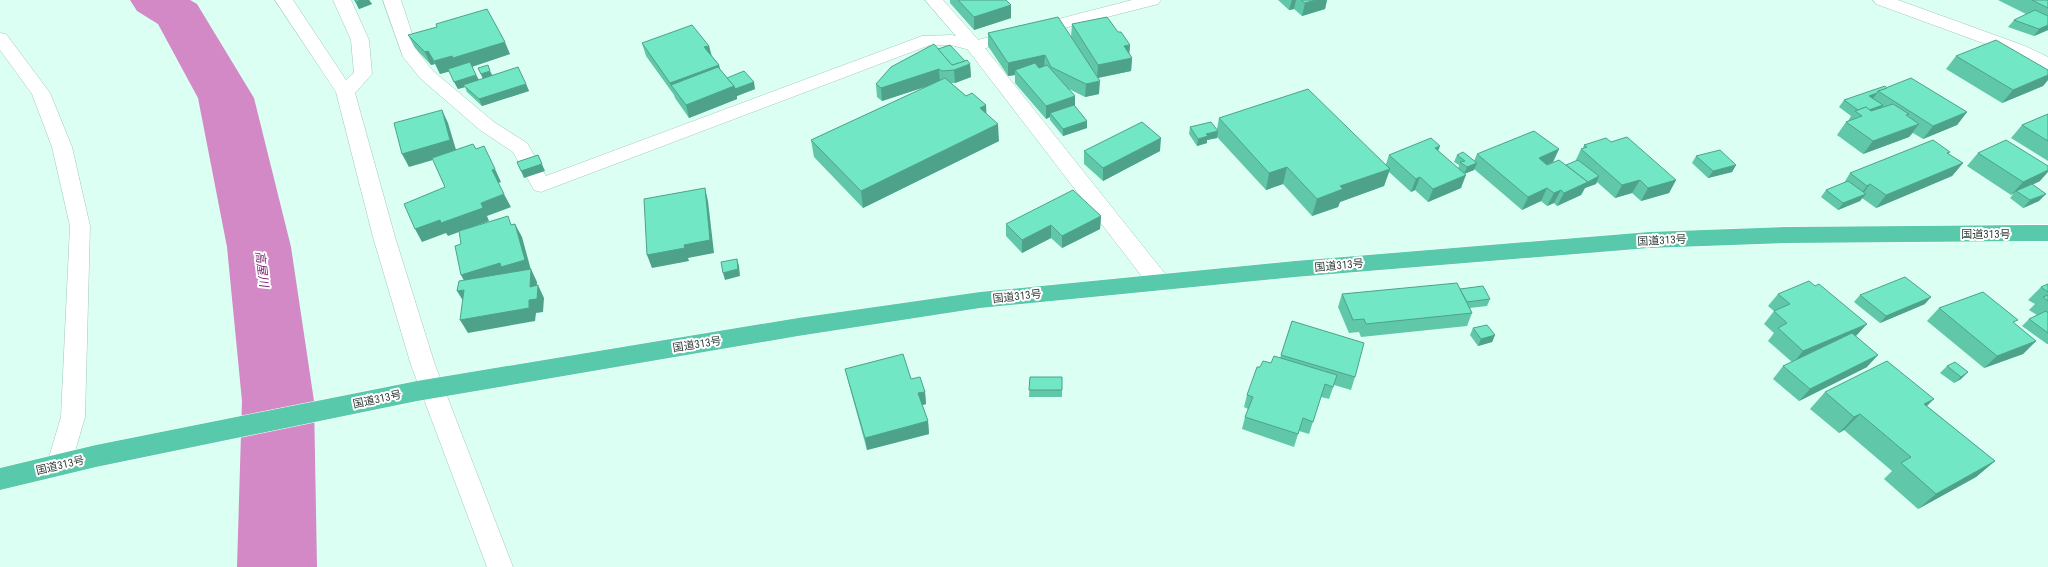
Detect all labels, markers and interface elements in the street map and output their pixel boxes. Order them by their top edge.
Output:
street label: 国道313号 [1961,228,2011,241]
street label: 国道313号 [1637,233,1687,248]
water label: 高屋川 [253,250,271,290]
street label: 国道313号 [1314,257,1364,274]
street label: 国道313号 [992,287,1042,306]
street label: 国道313号 [672,334,722,355]
street label: 国道313号 [352,388,403,411]
street label: 国道313号 [35,454,86,477]

